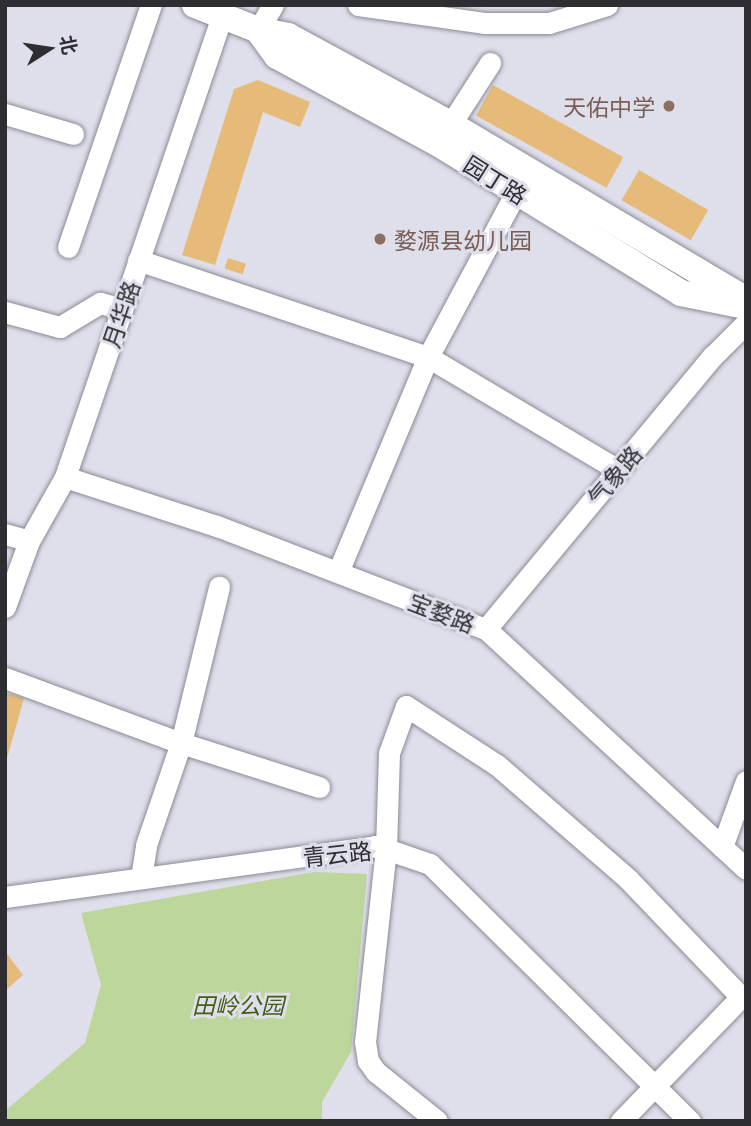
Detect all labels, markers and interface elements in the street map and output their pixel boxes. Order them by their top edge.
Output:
north arrow [14,14,84,84]
text: 北 [55,32,85,57]
place label: 天佑中学 [563,92,655,120]
marker: 天佑中学 [661,98,677,114]
street label: 园丁路 [459,149,533,209]
place label: 婺源县幼儿园 [394,225,532,253]
marker: 婺源县幼儿园 [372,231,388,247]
street label: 月华路 [96,277,144,351]
street label: 气象路 [581,440,647,510]
street label: 宝婺路 [405,587,479,637]
street label: 青云路 [301,836,373,870]
park label: 田岭公园 [192,990,284,1018]

